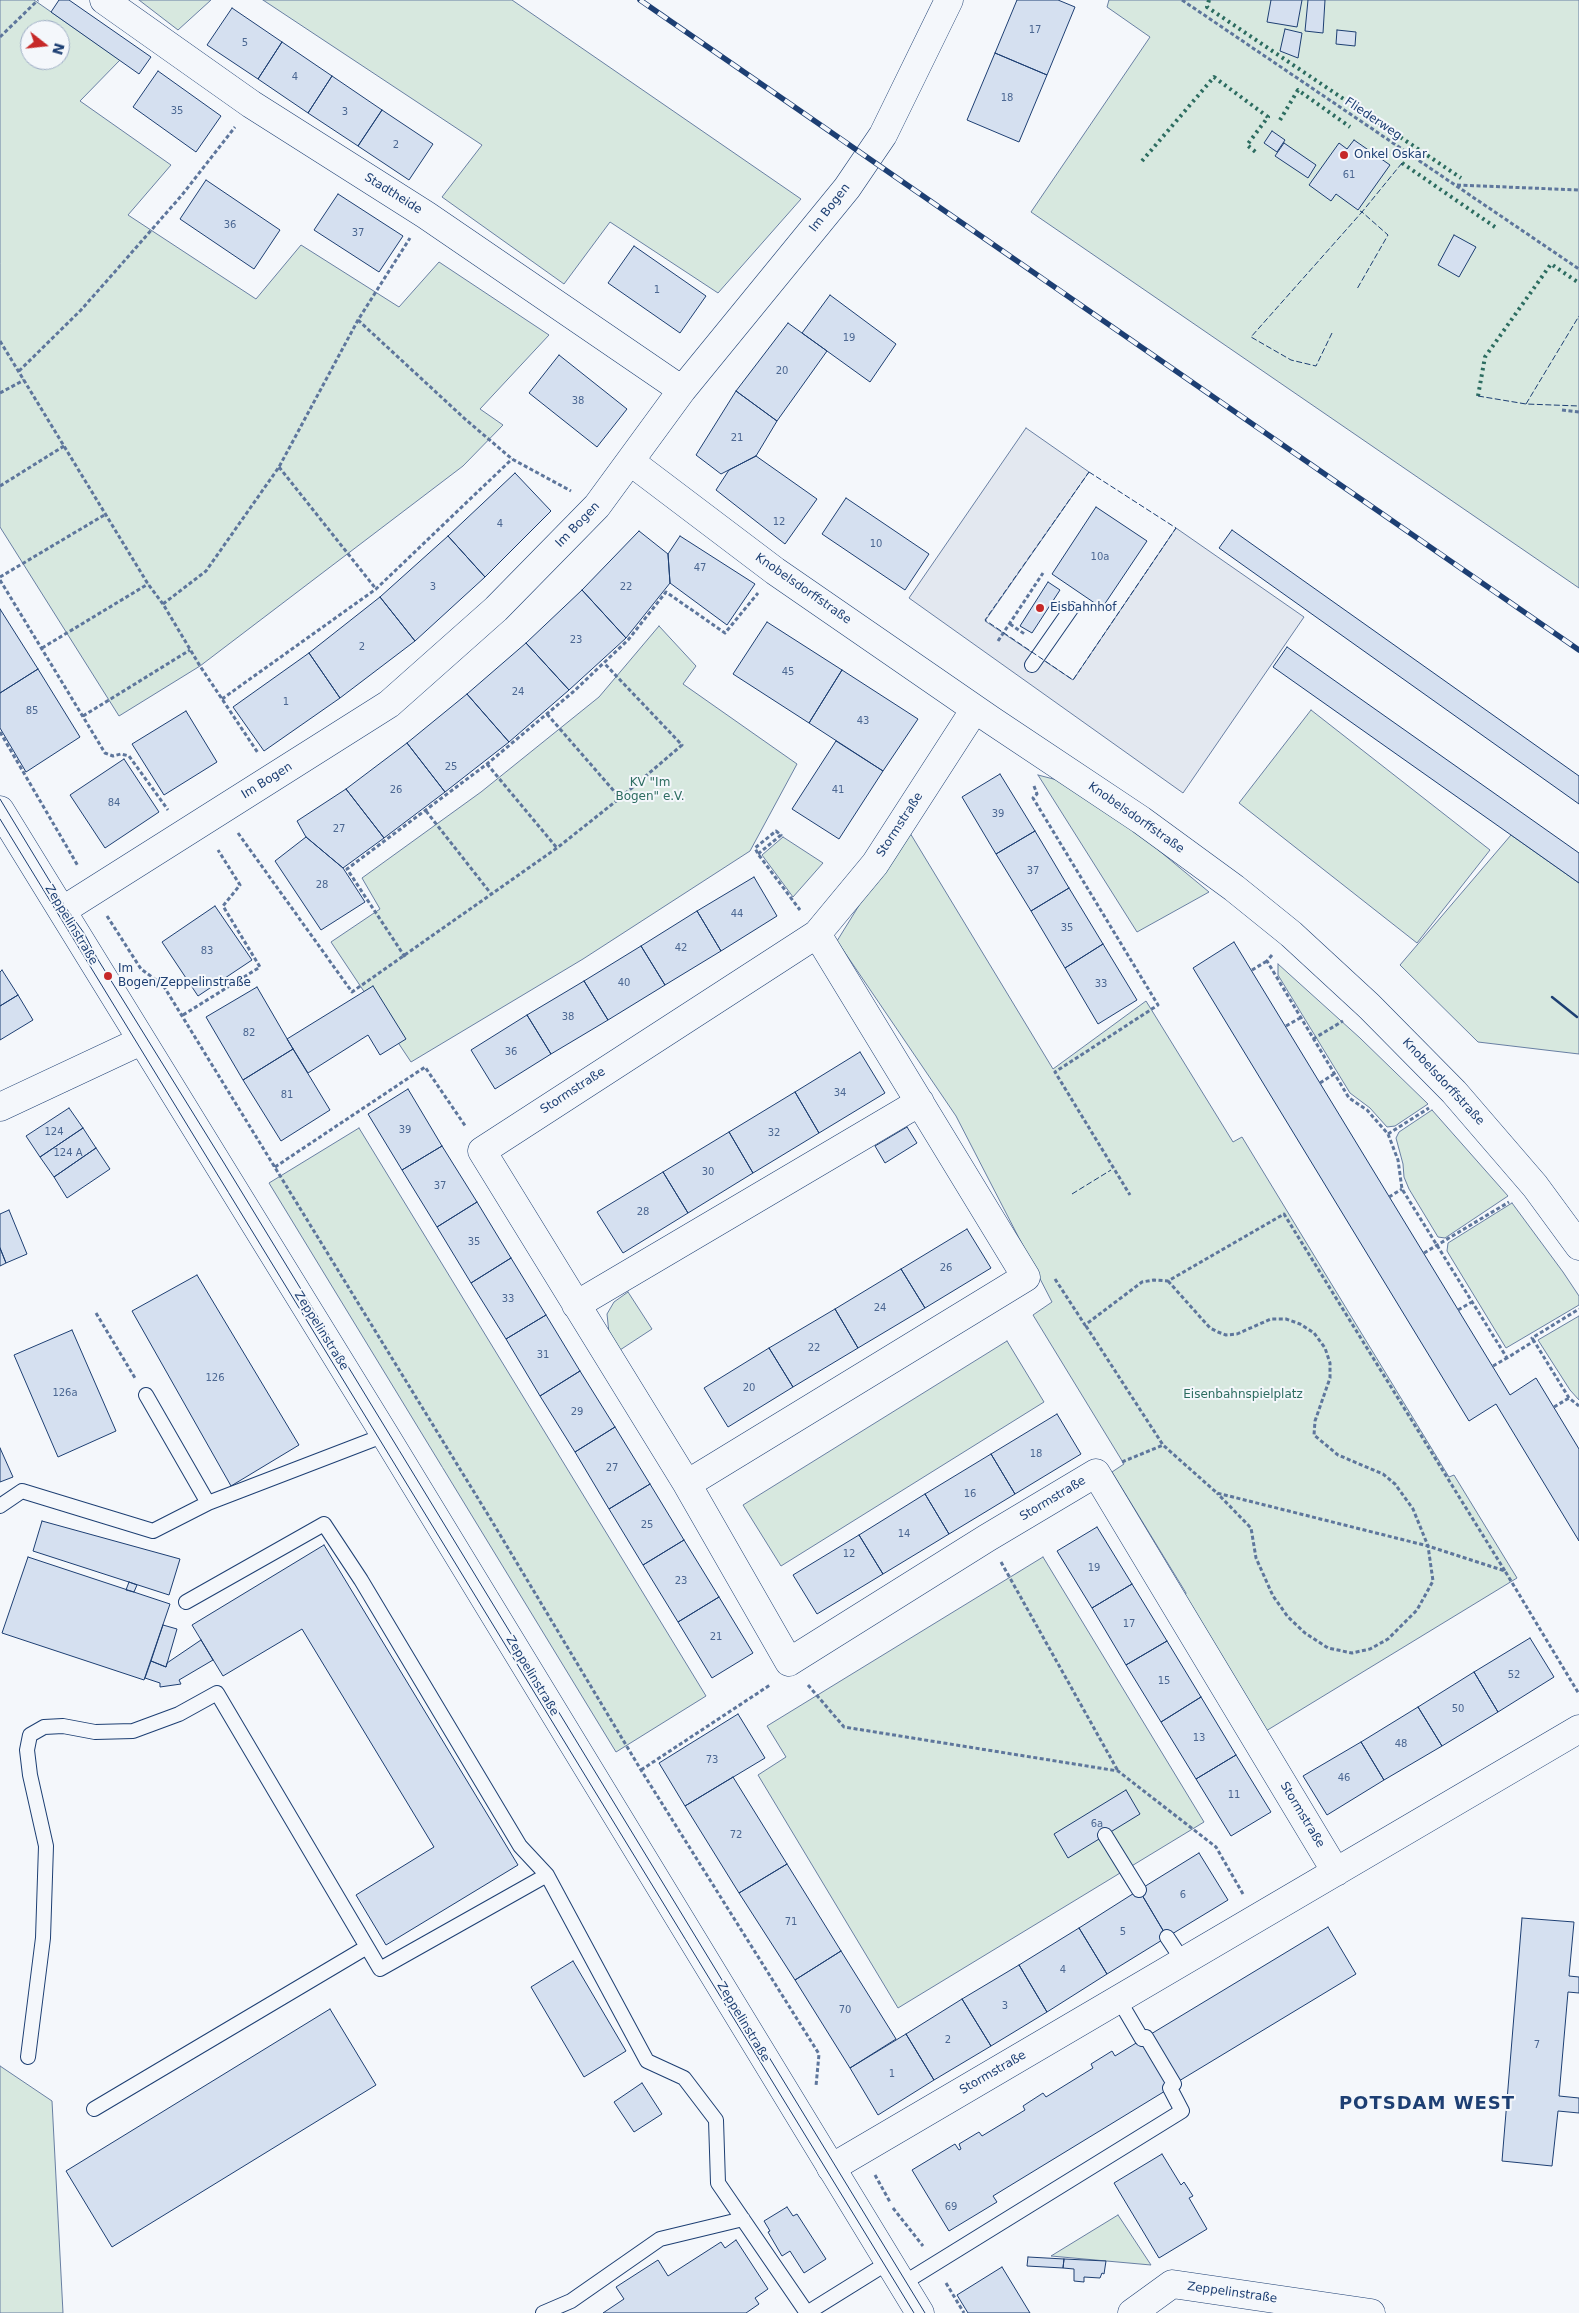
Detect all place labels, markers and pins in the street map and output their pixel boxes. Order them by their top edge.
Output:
place label: Onkel Oskar [1354,148,1427,162]
marker: Onkel Oskar [1338,149,1350,161]
place label: Eisbahnhof [1050,601,1117,615]
marker: Eisbahnhof [1034,602,1046,614]
place label: Im Bogen/Zeppelinstraße [118,962,251,990]
marker: Im Bogen/Zeppelinstraße [102,970,114,982]

